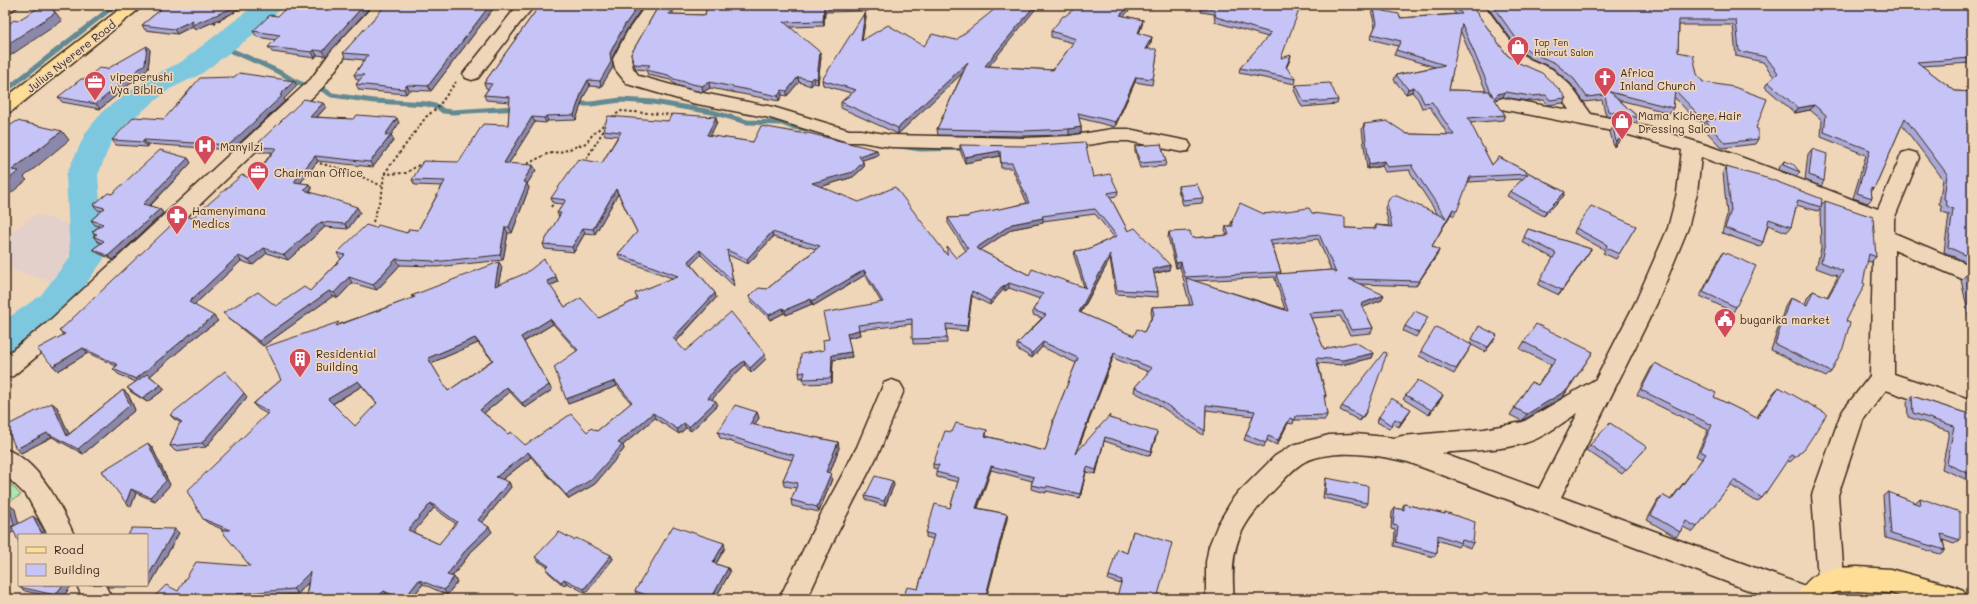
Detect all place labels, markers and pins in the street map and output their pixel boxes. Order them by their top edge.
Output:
shop icon: Top Ten Haircut Salon [1505,34,1531,67]
place label: Top Ten Haircut Salon [1534,37,1594,58]
church icon: Africa Inland Church [1592,65,1618,98]
place label: Africa Inland Church [1620,65,1695,93]
office icon: vipeperushi Vya Biblia [82,69,108,102]
place label: vipeperushi Vya Biblia [110,69,173,97]
shop icon: Mama Kichere Hair Dressing Salon [1609,108,1635,141]
place label: Mama Kichere Hair Dressing Salon [1638,108,1742,136]
hospital icon: Manyilzi [192,133,218,166]
place label: Manyilzi [220,139,263,154]
office icon: Chairman Office [245,159,271,192]
place label: Chairman Office [274,165,363,180]
pharmacy icon: Hamenyimana Medics [164,203,190,236]
place label: Hamenyimana Medics [192,203,266,231]
public building icon: bugarika market [1712,306,1738,339]
place label: bugarika market [1740,312,1830,327]
building icon: Residential Building [287,346,313,379]
place label: Residential Building [316,346,376,374]

